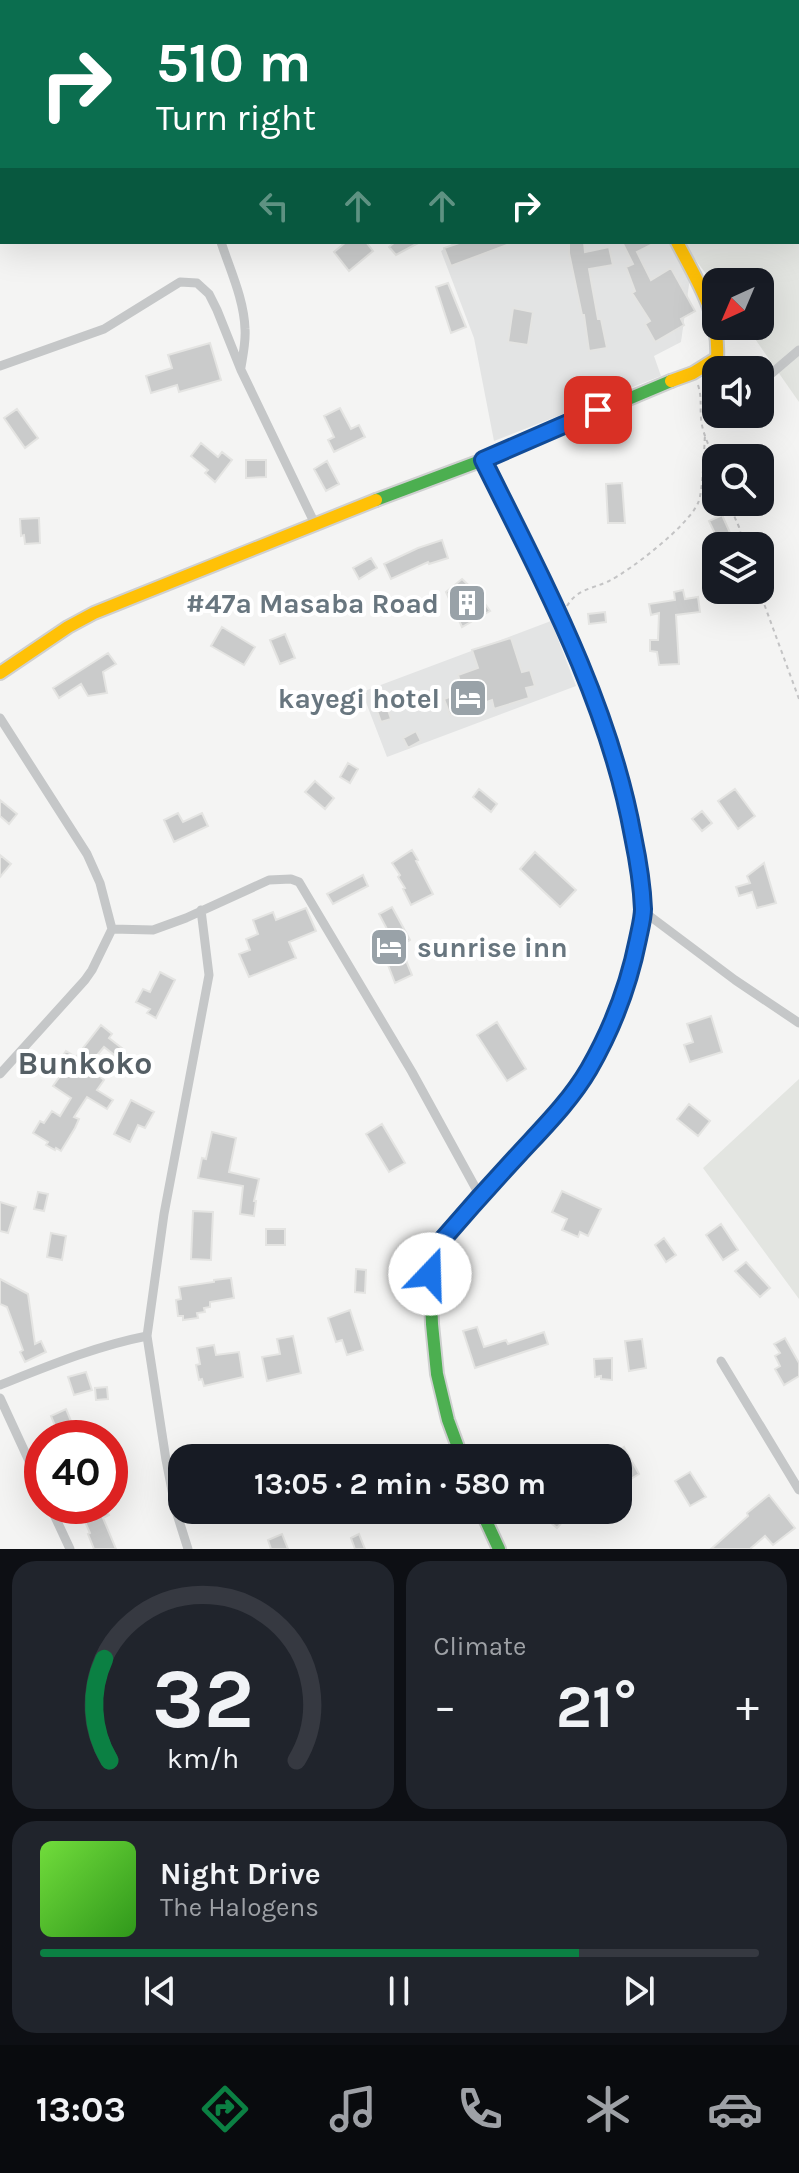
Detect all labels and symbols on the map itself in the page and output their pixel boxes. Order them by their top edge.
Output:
north arrow [702,268,774,340]
pin [564,376,632,444]
building icon: #47a Masaba Road [446,582,488,624]
place label: #47a Masaba Road [186,587,439,620]
hotel icon: kayegi hotel [447,677,489,719]
place label: kayegi hotel [278,682,440,715]
hotel icon: sunrise inn [368,926,410,968]
place label: sunrise inn [417,931,568,964]
district label: Bunkoko [18,1045,152,1082]
position arrow [388,1232,472,1316]
speed limit sign: 40 [24,1420,128,1524]

